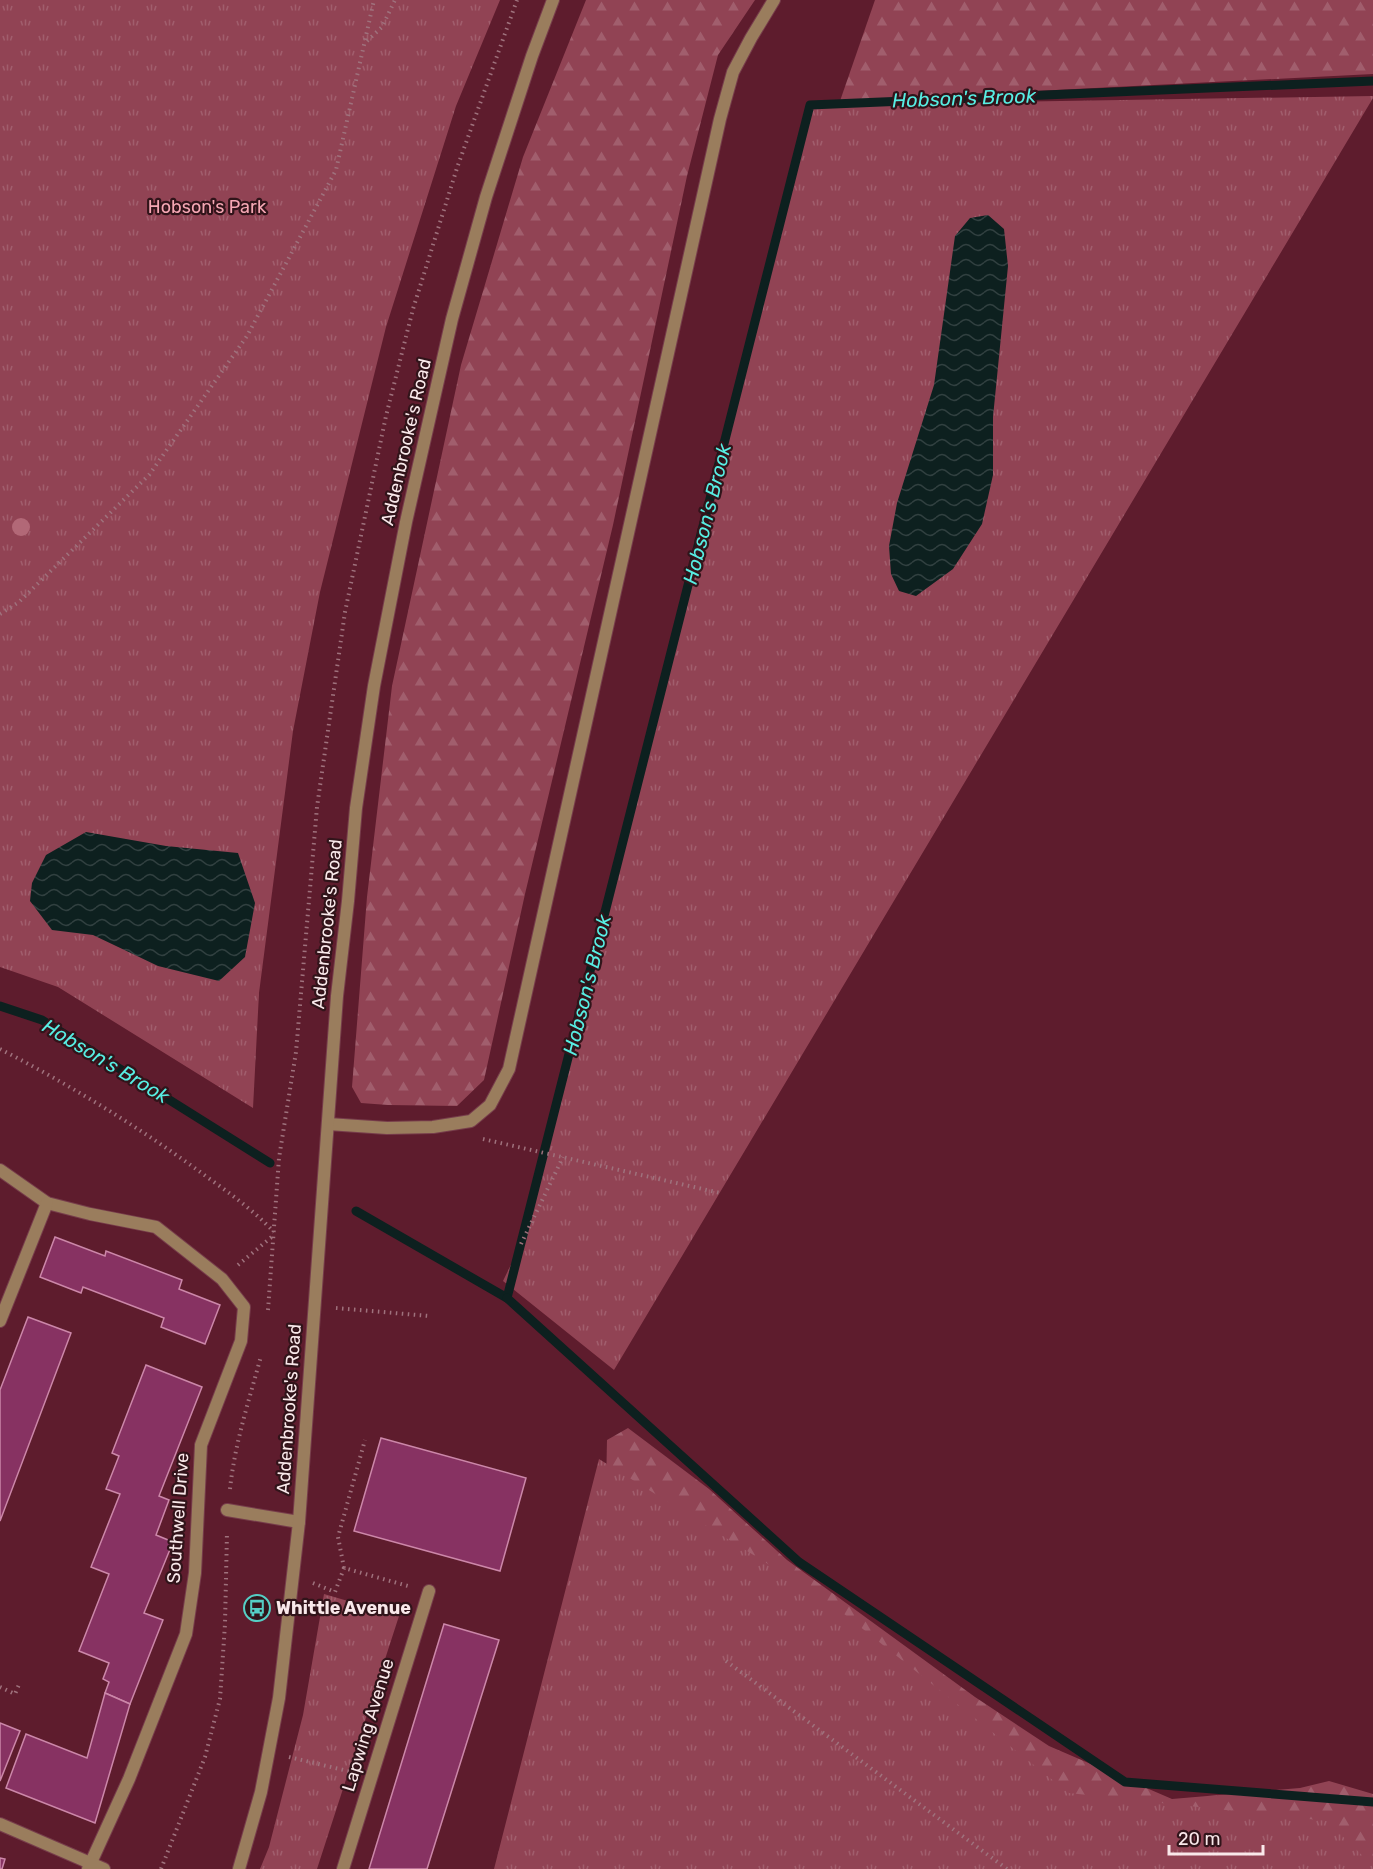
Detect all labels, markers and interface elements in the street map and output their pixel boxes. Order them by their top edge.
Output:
water label: Hobson's Brook [892,83,1037,113]
park label: Hobson's Park [148,196,267,218]
street label: Addenbrooke's Road [376,356,436,528]
water label: Hobson's Brook [678,441,736,587]
street label: Addenbrooke's Road [307,838,347,1010]
water label: Hobson's Brook [558,912,616,1058]
water label: Hobson's Brook [38,1014,175,1109]
street label: Addenbrooke's Road [272,1323,306,1495]
street label: Southwell Drive [162,1452,194,1584]
bus stop icon: Whittle Avenue [242,1593,272,1623]
place label: Whittle Avenue [276,1597,411,1619]
street label: Lapwing Avenue [337,1656,399,1794]
scale bar [1169,1818,1264,1856]
text: 20 m [1178,1828,1220,1850]

